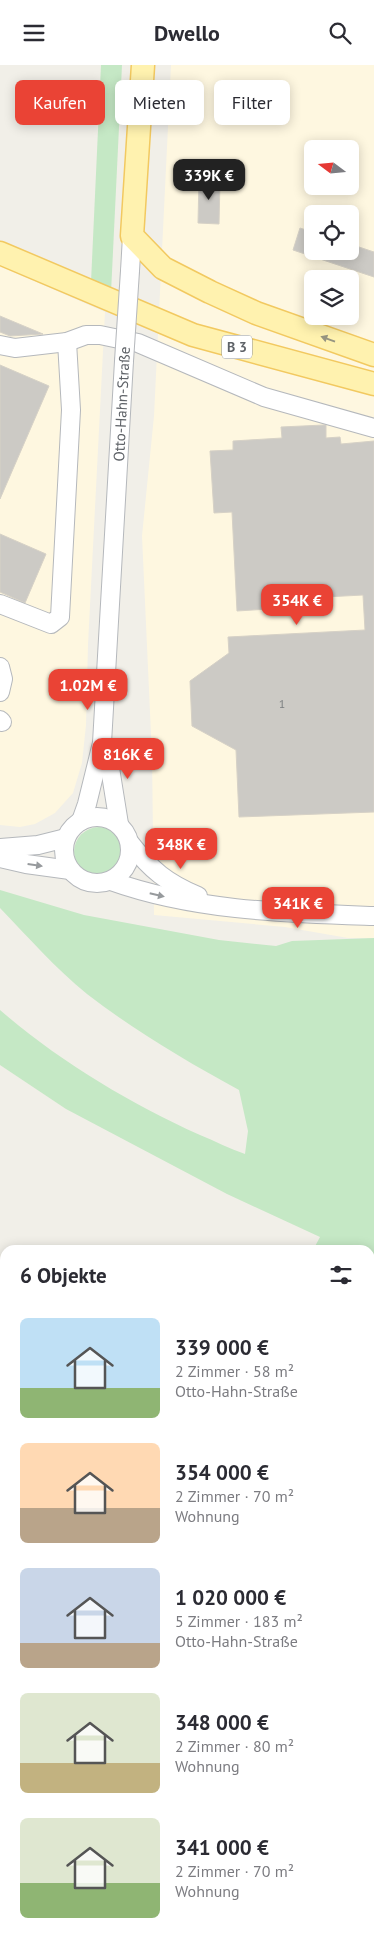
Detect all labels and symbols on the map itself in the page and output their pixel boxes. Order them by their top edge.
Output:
north arrow [304,140,359,195]
pin: 339K € [168,159,250,201]
road number: B 3 [222,335,252,359]
one-way arrow [320,335,335,343]
street label: Otto-Hahn-Straße [109,346,134,462]
pin: 354K € [256,583,338,626]
pin: 1.02M € [42,669,134,711]
house number: 1 [279,696,285,711]
pin: 816K € [87,737,169,780]
pin: 348K € [140,827,222,870]
one-way arrow [27,861,43,869]
pin: 341K € [257,887,339,929]
one-way arrow [150,891,165,899]

